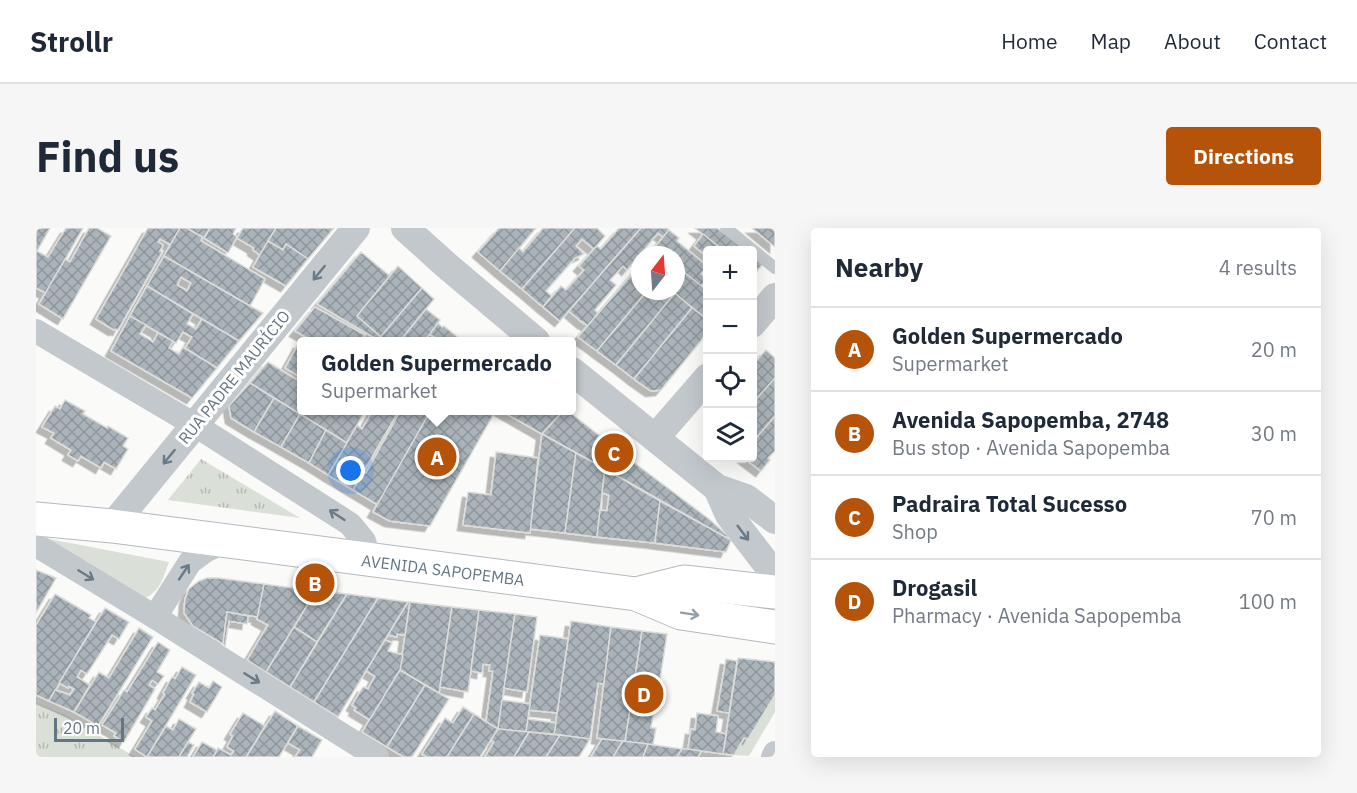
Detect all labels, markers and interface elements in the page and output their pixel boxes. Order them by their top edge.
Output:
text: Strollr [30,23,113,60]
text: Home [1001,27,1058,55]
text: Map [1091,27,1131,55]
text: About [1164,27,1221,55]
text: Contact [1254,27,1327,55]
button: Directions [1166,127,1321,185]
text: Find us [36,129,179,184]
north arrow [631,246,685,300]
map controls [703,246,757,462]
button: + [703,246,757,300]
text: Nearby [835,250,923,284]
text: 4 results [1219,254,1297,281]
one-way arrow [312,265,326,280]
button: − [703,300,757,354]
street label: RUA PADRE MAURÍCIO [173,305,294,448]
text: Golden Supermercado [892,321,1123,350]
text: A [848,336,861,363]
text: 20 m [1251,336,1297,363]
popup [297,337,576,415]
text: Golden Supermercado [321,348,552,377]
text: Supermarket [892,350,1009,377]
button: locate [703,354,757,408]
text: Supermarket [321,377,438,404]
text: Avenida Sapopemba, 2748 [892,405,1169,434]
button: layers [703,408,757,462]
text: B [848,420,861,447]
text: 30 m [1251,420,1297,447]
pin: C [594,430,634,476]
pin: A [418,434,456,480]
text: Bus stop · Avenida Sapopemba [892,434,1170,461]
one-way arrow [162,449,176,464]
your location [336,456,365,485]
text: Padraira Total Sucesso [892,489,1127,518]
text: C [848,504,861,531]
text: 70 m [1251,504,1297,531]
one-way arrow [328,509,345,522]
text: Shop [892,518,938,545]
one-way arrow [737,525,750,541]
street label: AVENIDA SAPOPEMBA [360,550,526,590]
pin: B [296,560,334,606]
one-way arrow [178,564,190,580]
one-way arrow [78,568,95,581]
text: Drogasil [892,573,977,602]
text: D [848,588,861,615]
text: 100 m [1239,588,1297,615]
text: Pharmacy · Avenida Sapopemba [892,602,1182,629]
one-way arrow [680,609,700,620]
one-way arrow [243,672,260,684]
pin: D [624,672,664,716]
scale bar [54,715,124,742]
text: 20 m [63,718,100,738]

